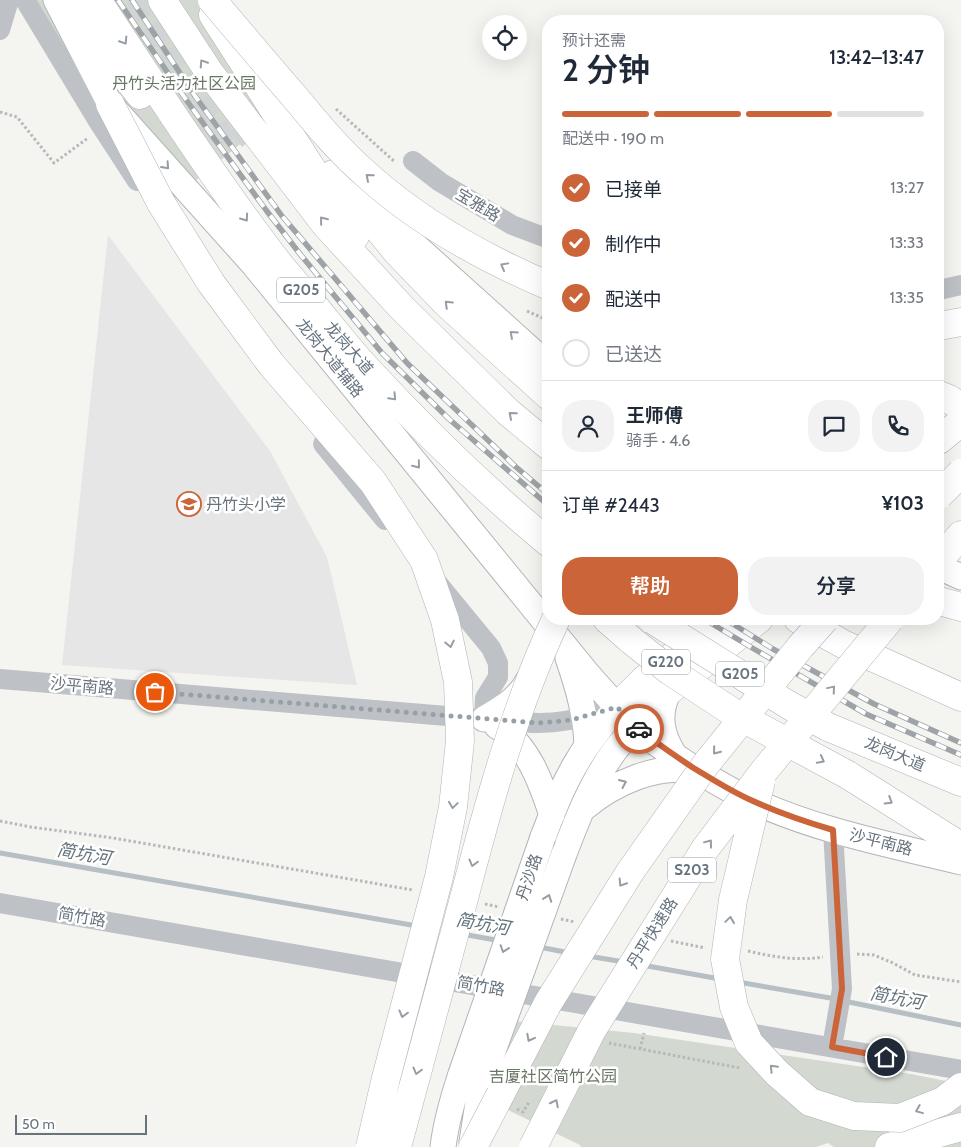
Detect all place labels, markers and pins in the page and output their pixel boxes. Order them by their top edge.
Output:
school or university icon: 丹竹头小学 [176,491,202,517]
place label: 丹竹头小学 [206,495,286,514]
pin [134,671,176,713]
pin [865,1036,907,1078]

